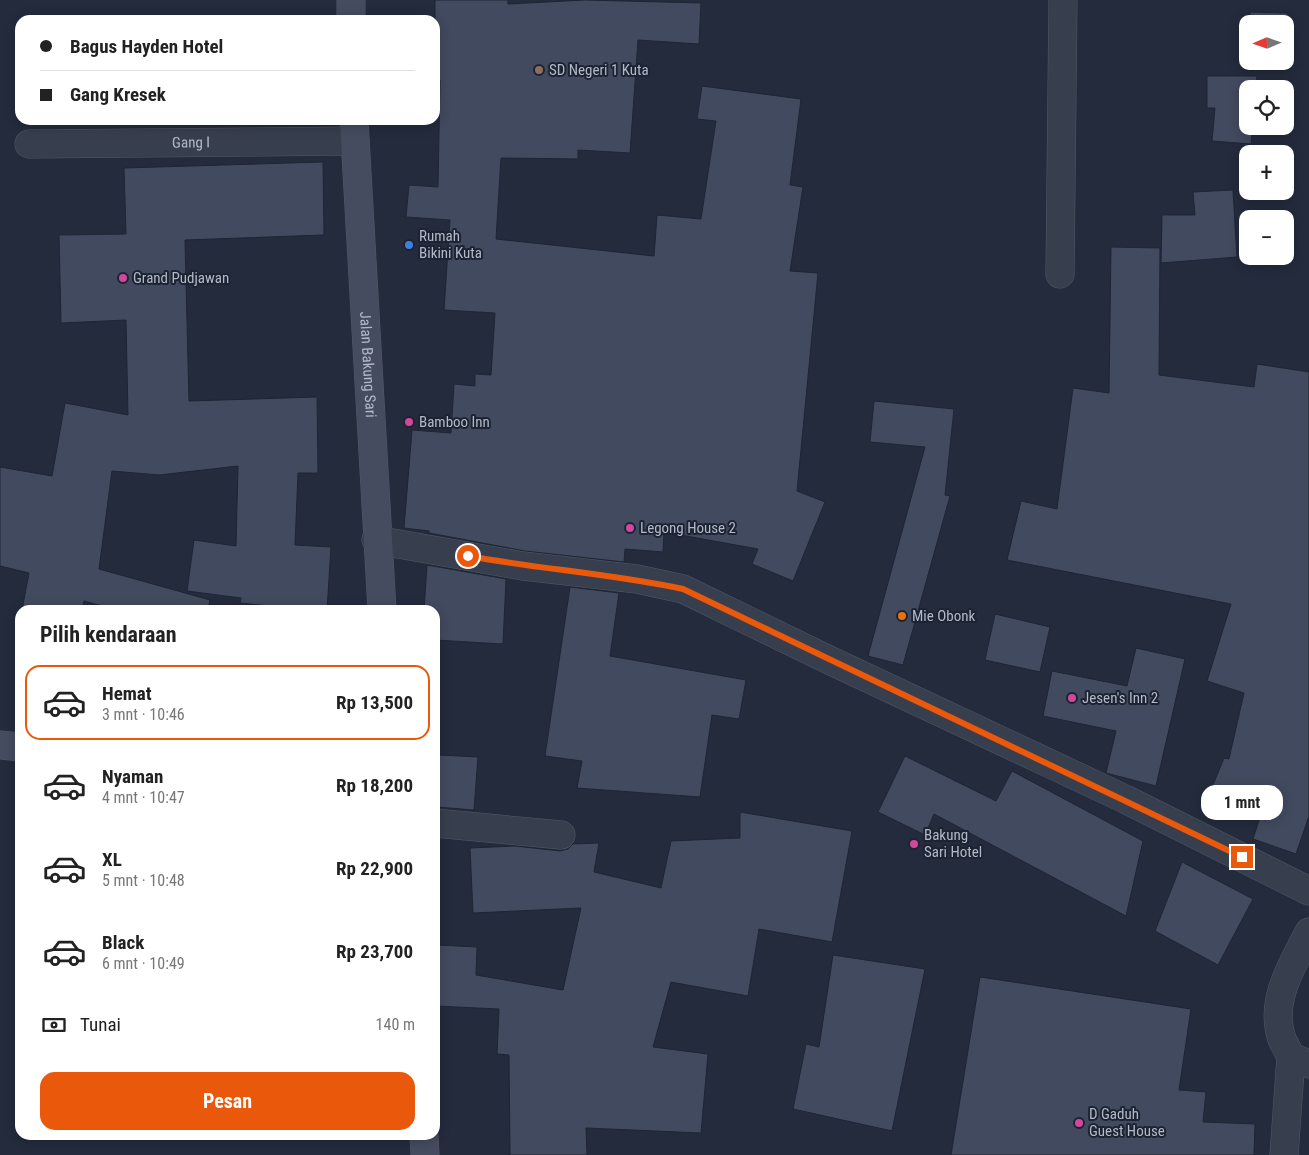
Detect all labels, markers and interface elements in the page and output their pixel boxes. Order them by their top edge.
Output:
north arrow [1239,15,1294,70]
map controls [1239,15,1294,265]
text: Bagus Hayden Hotel [70,35,223,58]
place label: SD Negeri 1 Kuta [549,61,649,79]
marker: SD Negeri 1 Kuta [533,64,545,76]
button: locate [1239,80,1294,135]
text: Gang Kresek [70,83,166,106]
street label: Gang I [172,133,210,152]
button: + [1239,145,1294,200]
button: − [1239,210,1294,265]
place label: Rumah Bikini Kuta [419,227,482,262]
marker: Rumah Bikini Kuta [403,239,415,251]
place label: Grand Pudjawan [133,269,229,287]
marker: Grand Pudjawan [117,272,129,284]
street label: Jalan Bakung Sari [356,311,380,418]
place label: Bamboo Inn [419,413,490,431]
marker: Bamboo Inn [403,416,415,428]
place label: Legong House 2 [640,519,736,537]
marker: Legong House 2 [624,522,636,534]
route start [457,545,479,567]
place label: Mie Obonk [912,607,975,625]
marker: Mie Obonk [896,610,908,622]
text: Pilih kendaraan [40,622,176,647]
icon: car [42,680,87,725]
text: Hemat [102,682,152,705]
place label: Jesen's Inn 2 [1082,689,1158,707]
text: Rp 13,500 [336,691,413,714]
marker: Jesen's Inn 2 [1066,692,1078,704]
text: 3 mnt · 10:46 [102,705,185,724]
icon: car [42,763,87,808]
text: Nyaman [102,765,163,788]
text: Rp 18,200 [336,774,413,797]
callout: 1 mnt [1201,784,1283,820]
text: 4 mnt · 10:47 [102,788,185,807]
text: 1 mnt [1224,793,1260,812]
place label: Bakung Sari Hotel [924,826,982,861]
marker: Bakung Sari Hotel [908,838,920,850]
icon: car [42,846,87,891]
route end [1231,846,1253,868]
text: XL [102,848,122,871]
text: Rp 22,900 [336,857,413,880]
text: 5 mnt · 10:48 [102,871,185,890]
icon: car [42,929,87,974]
text: Black [102,931,144,954]
text: Rp 23,700 [336,940,413,963]
text: 6 mnt · 10:49 [102,954,185,973]
icon: cash [40,1011,68,1039]
text: Tunai [80,1013,121,1036]
text: 140 m [376,1015,415,1034]
button: Pesan [40,1072,415,1130]
place label: D Gaduh Guest House [1089,1105,1165,1140]
marker: D Gaduh Guest House [1073,1117,1085,1129]

